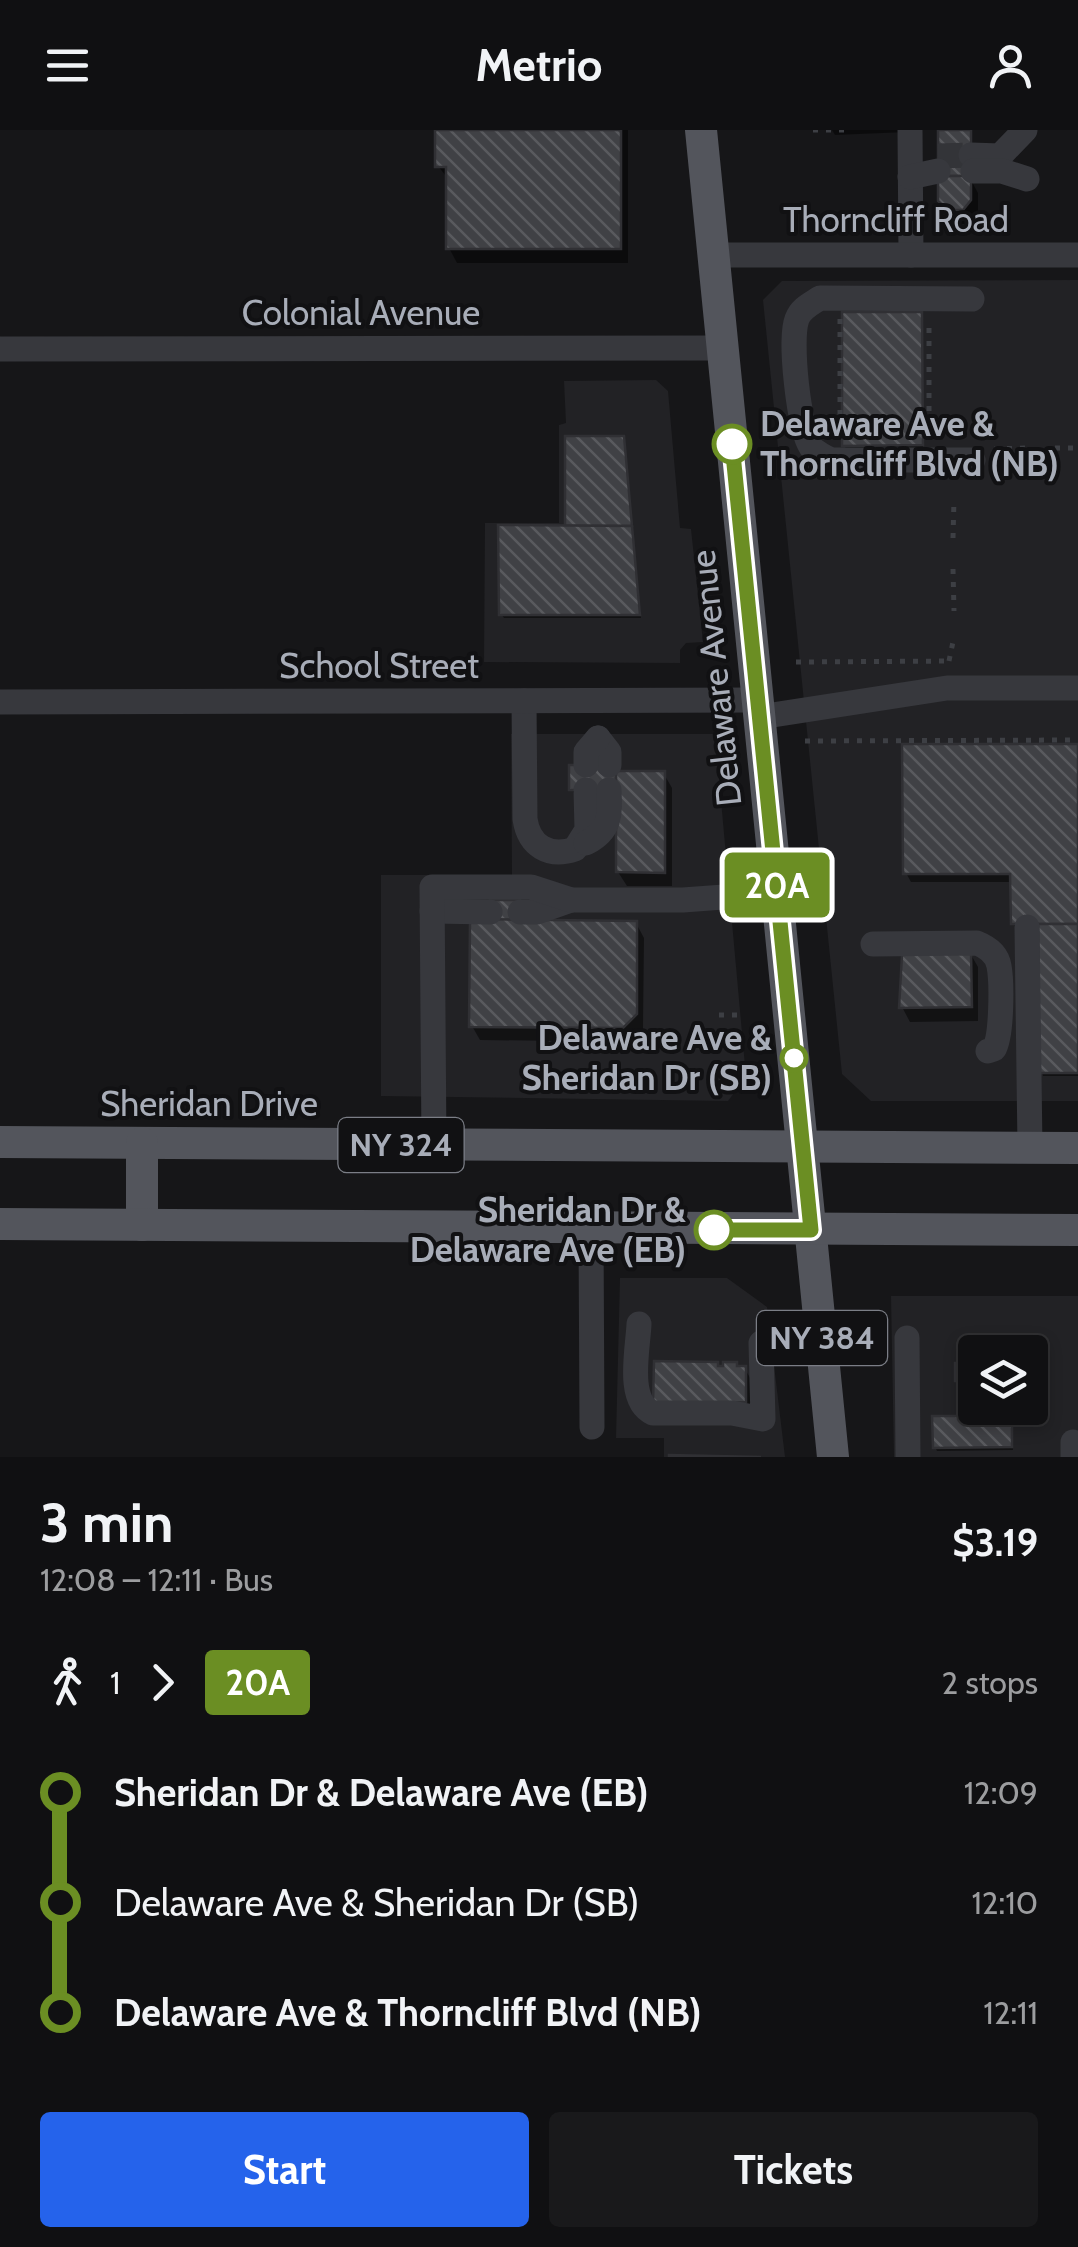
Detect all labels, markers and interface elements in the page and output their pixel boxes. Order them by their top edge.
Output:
icon: menu [40,38,95,93]
text: Metrio [476,38,602,92]
icon: person [983,38,1038,93]
street label: Thorncliff Road [783,198,1009,241]
street label: Colonial Avenue [242,291,480,334]
place label: Delaware Ave & Thorncliff Blvd (NB) [760,402,1059,485]
marker: Delaware Ave & Thorncliff Blvd (NB) [713,425,751,463]
street label: Delaware Avenue [681,548,750,808]
street label: School Street [279,644,479,687]
line badge: 20A [720,852,834,918]
text: 20A [745,864,809,907]
place label: Delaware Ave & Sheridan Dr (SB) [522,1016,772,1099]
marker: Delaware Ave & Sheridan Dr (SB) [781,1045,807,1071]
street label: Sheridan Drive [100,1082,318,1125]
road number: NY 324 [338,1118,464,1172]
place label: Sheridan Dr & Delaware Ave (EB) [410,1188,686,1271]
marker: Sheridan Dr & Delaware Ave (EB) [695,1211,733,1249]
road number: NY 384 [757,1311,887,1365]
map controls [958,1335,1048,1425]
button: layers [958,1335,1048,1425]
text: 3 min [40,1489,173,1556]
text: $3.19 [952,1519,1038,1566]
text: 12:08 – 12:11 · Bus [40,1560,273,1599]
icon: walk [40,1655,95,1710]
icon: forward [135,1655,190,1710]
text: 20A [225,1661,290,1704]
text: 1 [110,1663,120,1702]
text: 2 stops [941,1663,1038,1702]
text: Sheridan Dr & Delaware Ave (EB) [114,1769,649,1816]
text: 12:09 [964,1773,1038,1812]
text: Delaware Ave & Sheridan Dr (SB) [114,1879,639,1926]
text: 12:10 [971,1883,1038,1922]
text: Delaware Ave & Thorncliff Blvd (NB) [114,1989,701,2036]
text: 12:11 [983,1993,1038,2032]
button: Start [40,2112,529,2227]
button: Tickets [549,2112,1038,2227]

